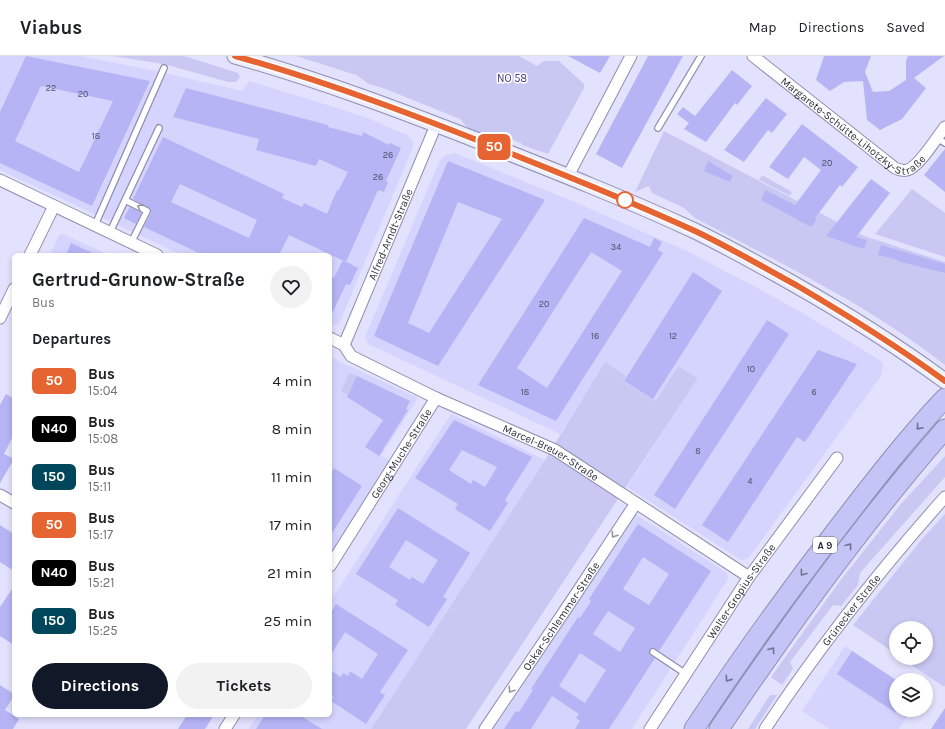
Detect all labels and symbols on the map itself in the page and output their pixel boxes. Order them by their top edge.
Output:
park label: NO 58 [497,72,527,85]
street label: Margarete-Schütte-Lihotzky-Straße [778,75,929,177]
house number: 22 [46,83,56,93]
house number: 20 [78,89,88,99]
house number: 18 [92,131,101,141]
line badge: 50 [476,134,512,160]
house number: 26 [383,150,393,160]
house number: 20 [822,158,832,168]
house number: 26 [373,172,383,182]
street label: Alfred-Arndt-Straße [366,186,416,282]
unlabelled marker [616,191,634,209]
one-way arrow [136,205,144,212]
house number: 34 [611,242,621,252]
house number: 20 [539,299,549,309]
house number: 16 [591,331,599,341]
house number: 12 [669,331,677,341]
house number: 10 [747,364,755,374]
house number: 18 [521,387,530,397]
house number: 6 [811,387,817,397]
street label: Georg-Muche-Straße [368,406,435,501]
street label: Marcel-Breuer-Straße [500,422,601,484]
one-way arrow [917,423,924,430]
house number: 8 [695,446,701,456]
house number: 4 [747,476,753,486]
one-way arrow [612,531,619,538]
road number: A 9 [813,537,837,553]
street label: Walter-Gropius-Straße [704,541,779,642]
one-way arrow [845,543,852,550]
street label: Oskar-Schlemmer-Straße [520,559,603,673]
one-way arrow [801,568,808,575]
street label: Grünecker Straße [820,571,884,649]
one-way arrow [767,648,774,655]
one-way arrow [726,674,733,681]
one-way arrow [509,686,516,693]

